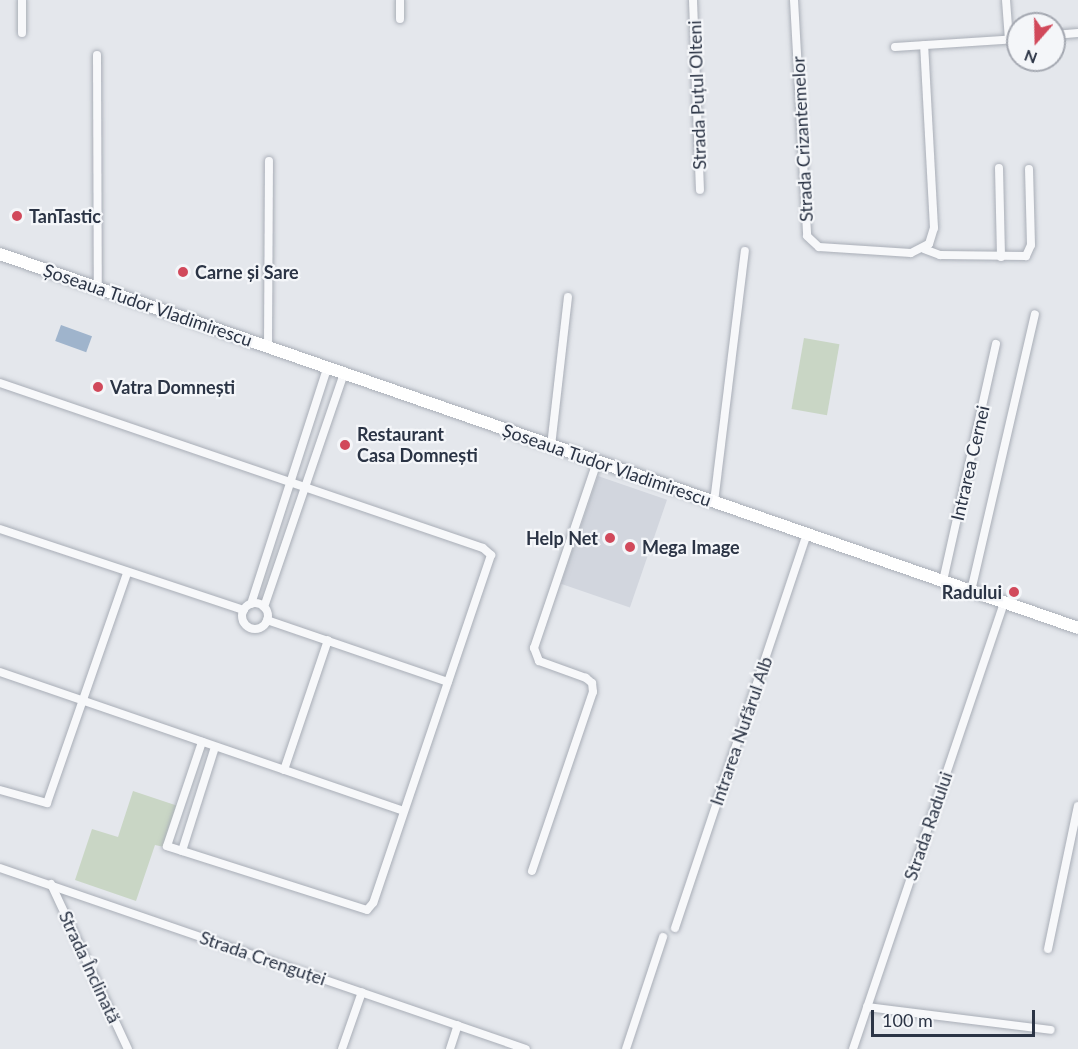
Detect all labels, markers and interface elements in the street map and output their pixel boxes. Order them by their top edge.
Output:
north arrow [1006,12,1066,72]
street label: Strada Puțul Olteni [684,20,710,170]
text: N [1021,46,1039,69]
street label: Strada Crizantemelor [787,56,817,222]
place label: TanTastic [29,205,101,227]
marker: TanTastic [10,209,24,223]
street label: Șoseaua Tudor Vladimirescu [40,259,256,351]
place label: Carne și Sare [195,261,299,283]
marker: Carne și Sare [176,265,190,279]
place label: Vatra Domnești [110,376,235,398]
marker: Vatra Domnești [91,380,105,394]
street label: Intrarea Cernei [946,403,994,523]
street label: Șoseaua Tudor Vladimirescu [499,419,715,511]
place label: Restaurant Casa Domnești [357,424,478,466]
marker: Restaurant Casa Domnești [338,438,352,452]
place label: Help Net [526,527,598,549]
marker: Help Net [603,531,617,545]
place label: Mega Image [642,536,740,558]
marker: Mega Image [623,540,637,554]
place label: Radului [942,581,1002,603]
marker: Radului [1007,585,1021,599]
street label: Intrarea Nufărul Alb [705,653,777,809]
street label: Strada Radului [899,769,957,883]
street label: Strada Înclinată [55,908,125,1026]
street label: Strada Crenguței [197,926,329,990]
scale bar [874,998,1038,1036]
text: 100 m [882,1009,933,1031]

